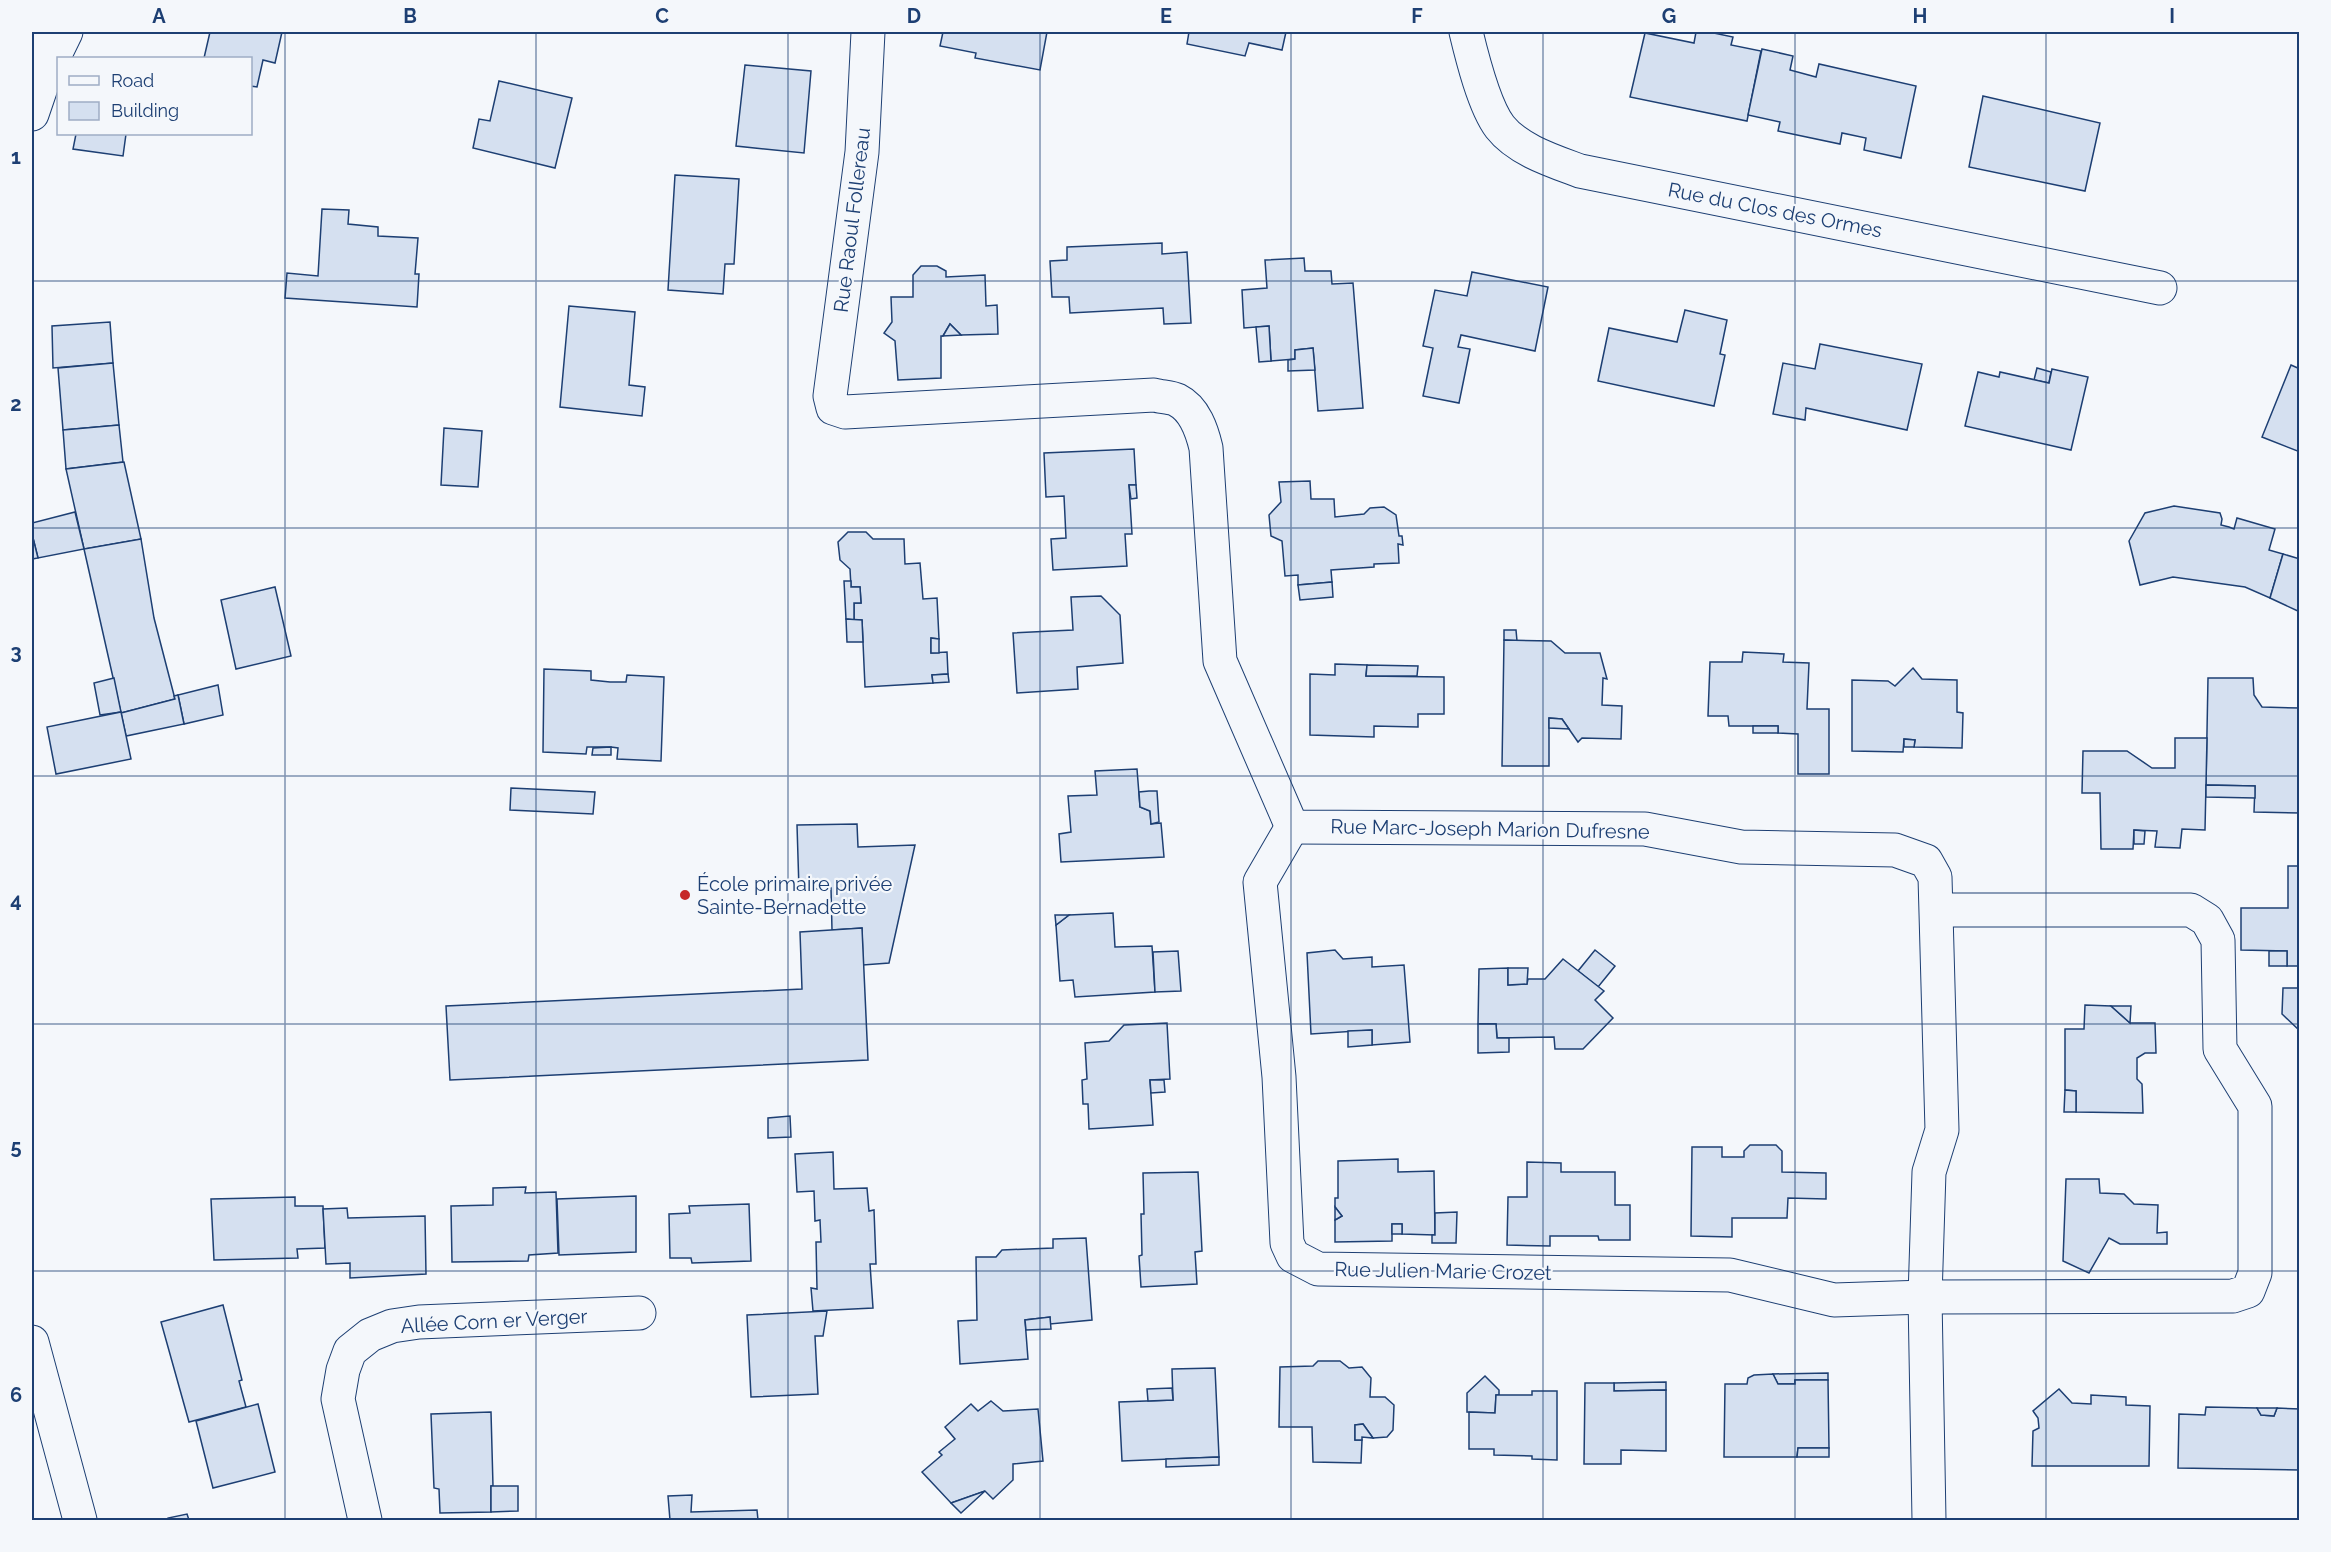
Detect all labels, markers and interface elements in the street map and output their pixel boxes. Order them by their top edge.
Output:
text: A [152,4,166,28]
text: B [403,4,417,28]
text: C [655,4,669,28]
text: D [907,4,921,28]
text: E [1160,4,1172,28]
text: F [1411,4,1423,28]
text: G [1662,4,1676,28]
text: H [1913,4,1927,28]
text: I [2169,4,2175,28]
legend [57,57,252,135]
text: Road [111,70,154,91]
text: Building [111,100,179,121]
street label: Rue Raoul Follereau [829,126,875,314]
text: 1 [11,145,21,169]
street label: Rue du Clos des Ormes [1666,177,1884,243]
text: 2 [10,392,22,416]
text: 3 [10,640,22,664]
street label: Rue Marc-Joseph Marion Dufresne [1330,814,1650,844]
place label: École primaire privée Sainte-Bernadette [697,872,893,919]
text: 4 [10,888,22,912]
marker: École primaire privée Sainte-Bernadette [678,888,692,902]
text: 5 [10,1135,22,1159]
street label: Rue Julien Marie Crozet [1334,1257,1552,1285]
street label: Allée Corn er Verger [400,1304,588,1338]
text: 6 [10,1383,22,1407]

